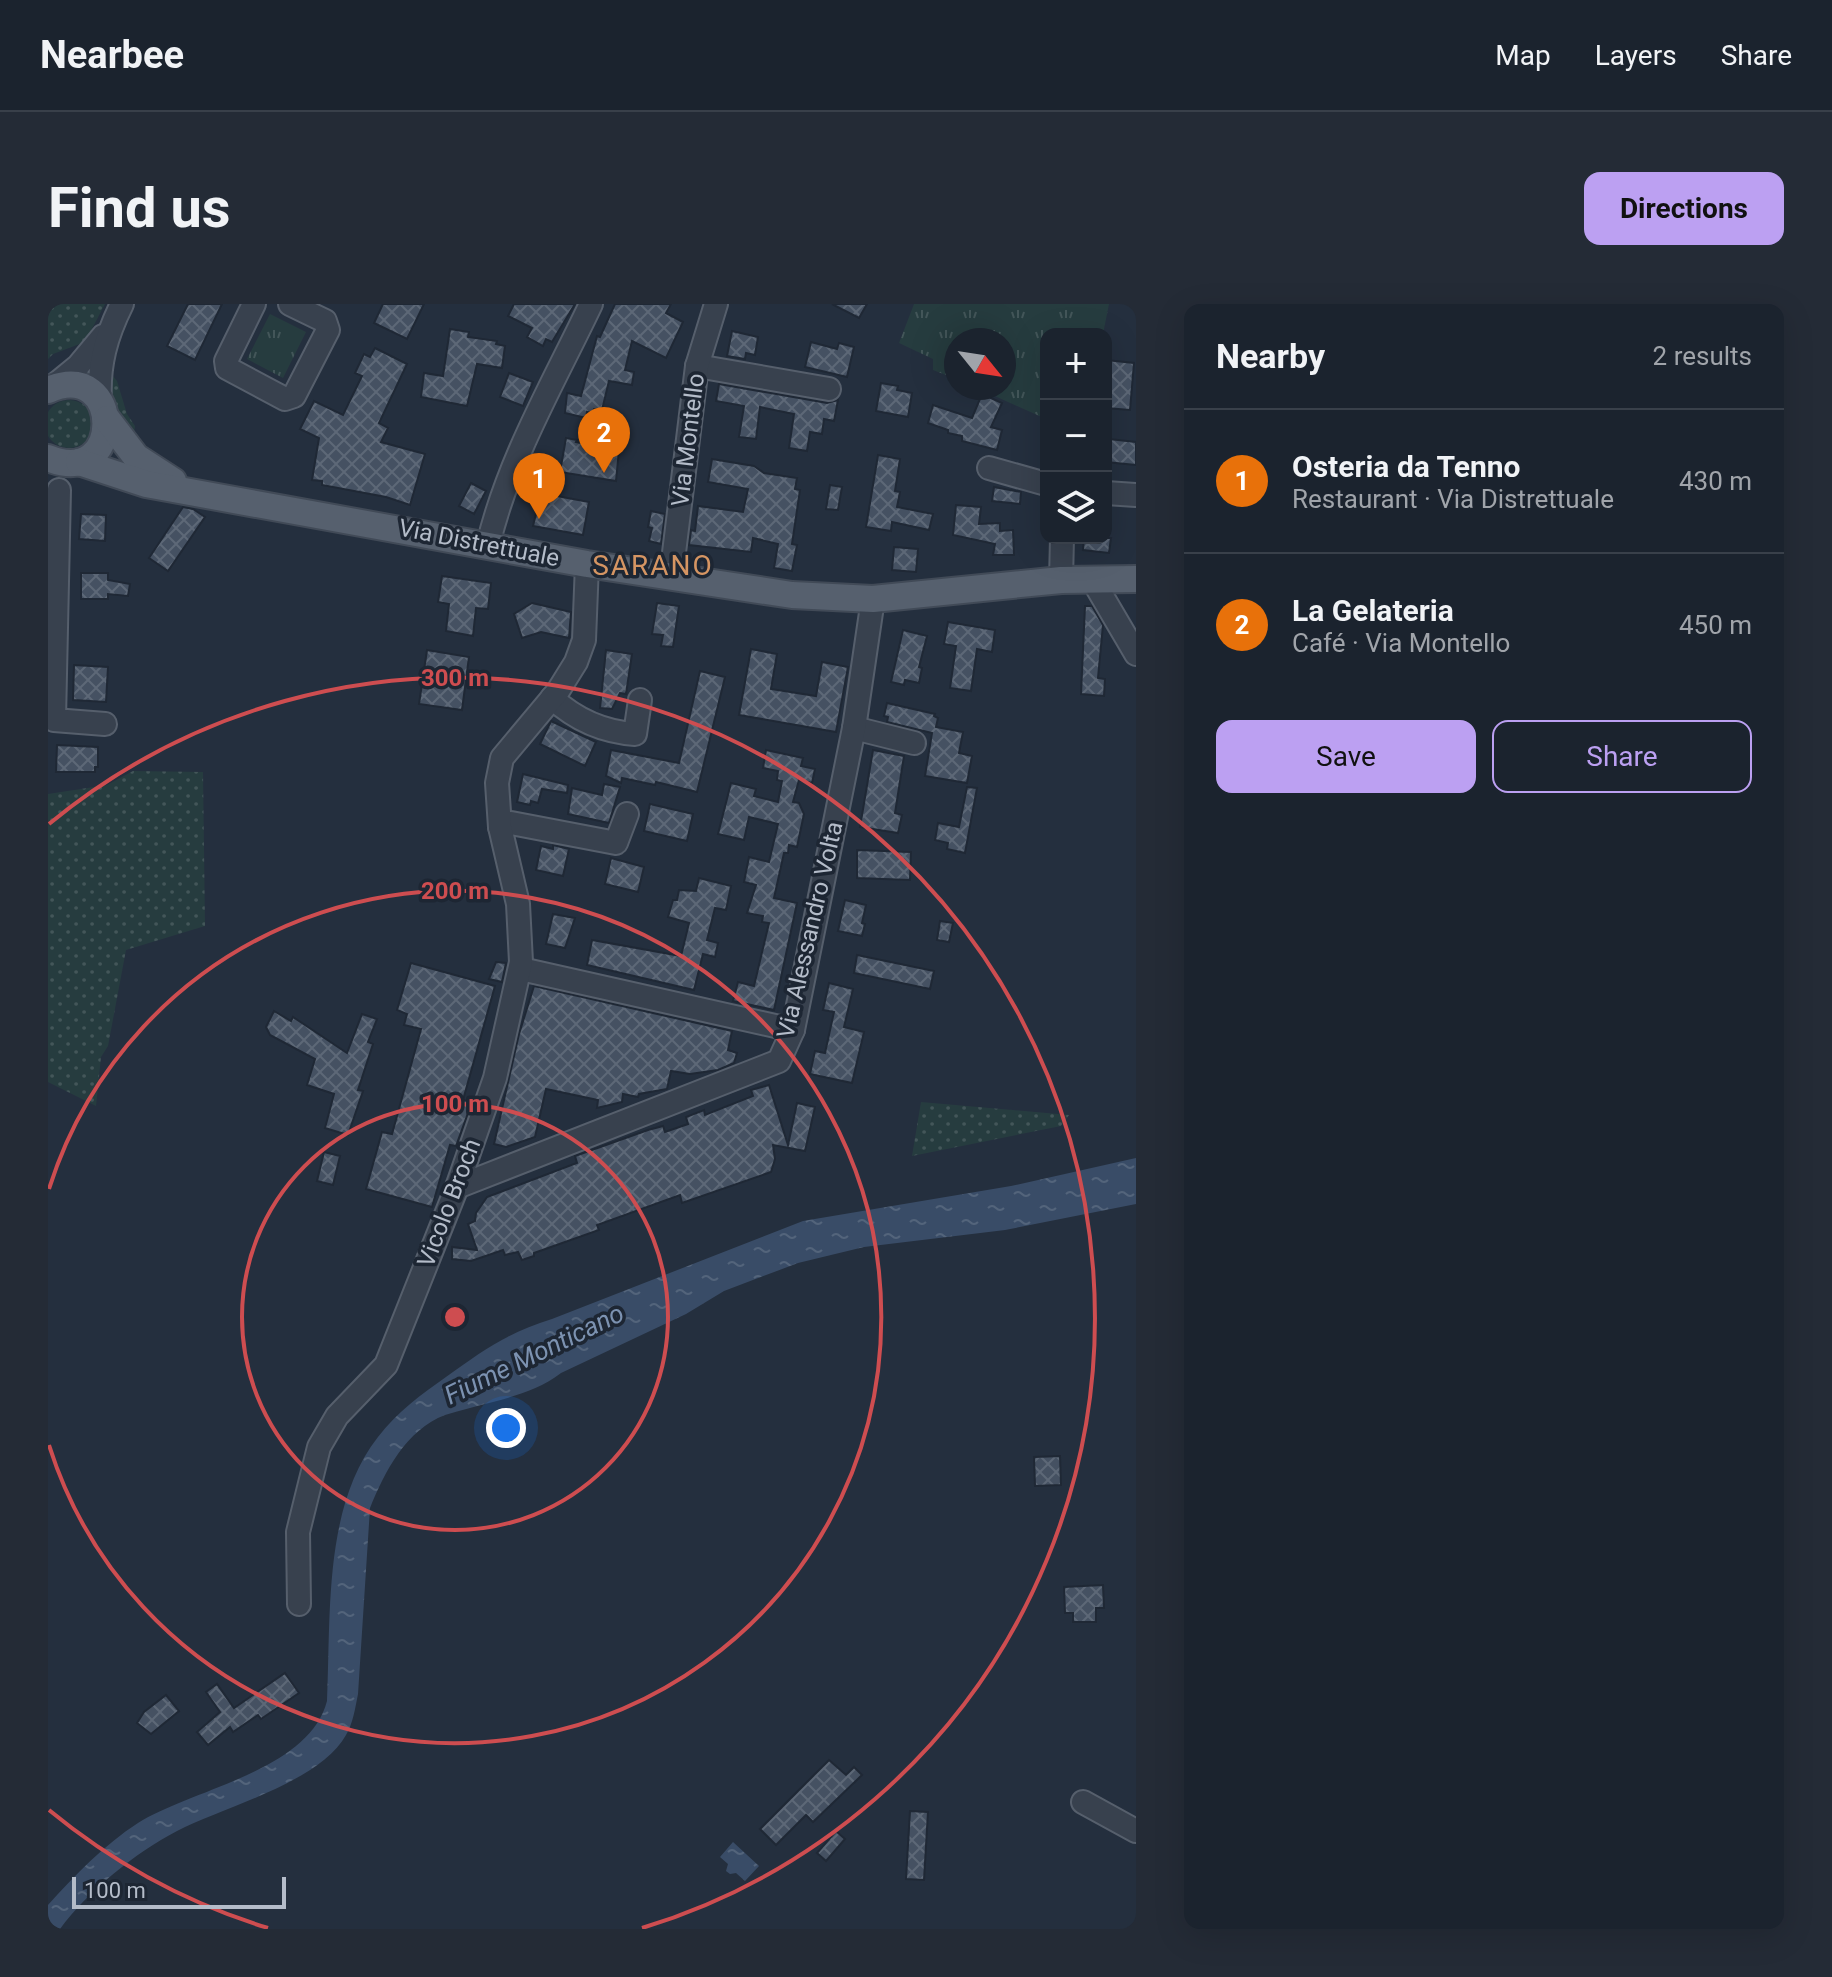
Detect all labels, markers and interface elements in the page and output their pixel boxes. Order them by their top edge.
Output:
text: Nearbee [40,33,184,77]
text: Map [1495,39,1551,72]
text: Layers [1595,39,1677,72]
text: Share [1721,39,1792,72]
button: Directions [1584,172,1784,245]
text: Find us [48,175,231,241]
north arrow [944,328,1016,400]
map controls [1040,328,1112,544]
button: + [1040,328,1112,400]
text: Nearby [1216,336,1325,376]
text: 2 results [1653,341,1752,371]
street label: Via Montello [666,372,710,508]
button: − [1040,400,1112,472]
pin: 2 [578,407,630,473]
text: Osteria da Tenno [1292,449,1521,484]
pin: 1 [513,453,565,519]
text: 1 [1235,466,1249,496]
text: 430 m [1679,466,1752,496]
button: layers [1040,472,1112,544]
text: Restaurant · Via Distrettuale [1292,484,1614,514]
street label: Via Distrettuale [396,514,562,572]
district label: SARANO [592,549,714,582]
text: La Gelateria [1292,593,1454,628]
text: 2 [1235,610,1249,640]
text: 450 m [1679,610,1752,640]
text: Café · Via Montello [1292,628,1510,658]
text: 300 m [421,664,489,692]
button: Save [1216,720,1476,793]
button: Share [1492,720,1752,793]
street label: Via Alessandro Volta [771,819,849,1041]
text: 200 m [421,877,489,905]
text: 100 m [421,1090,489,1118]
street label: Vicolo Broch [412,1135,486,1271]
water label: Fiume Monticano [439,1298,629,1410]
centre of rings [441,1303,469,1331]
your location [486,1408,526,1448]
scale bar [72,1873,286,1909]
text: 100 m [84,1878,146,1903]

